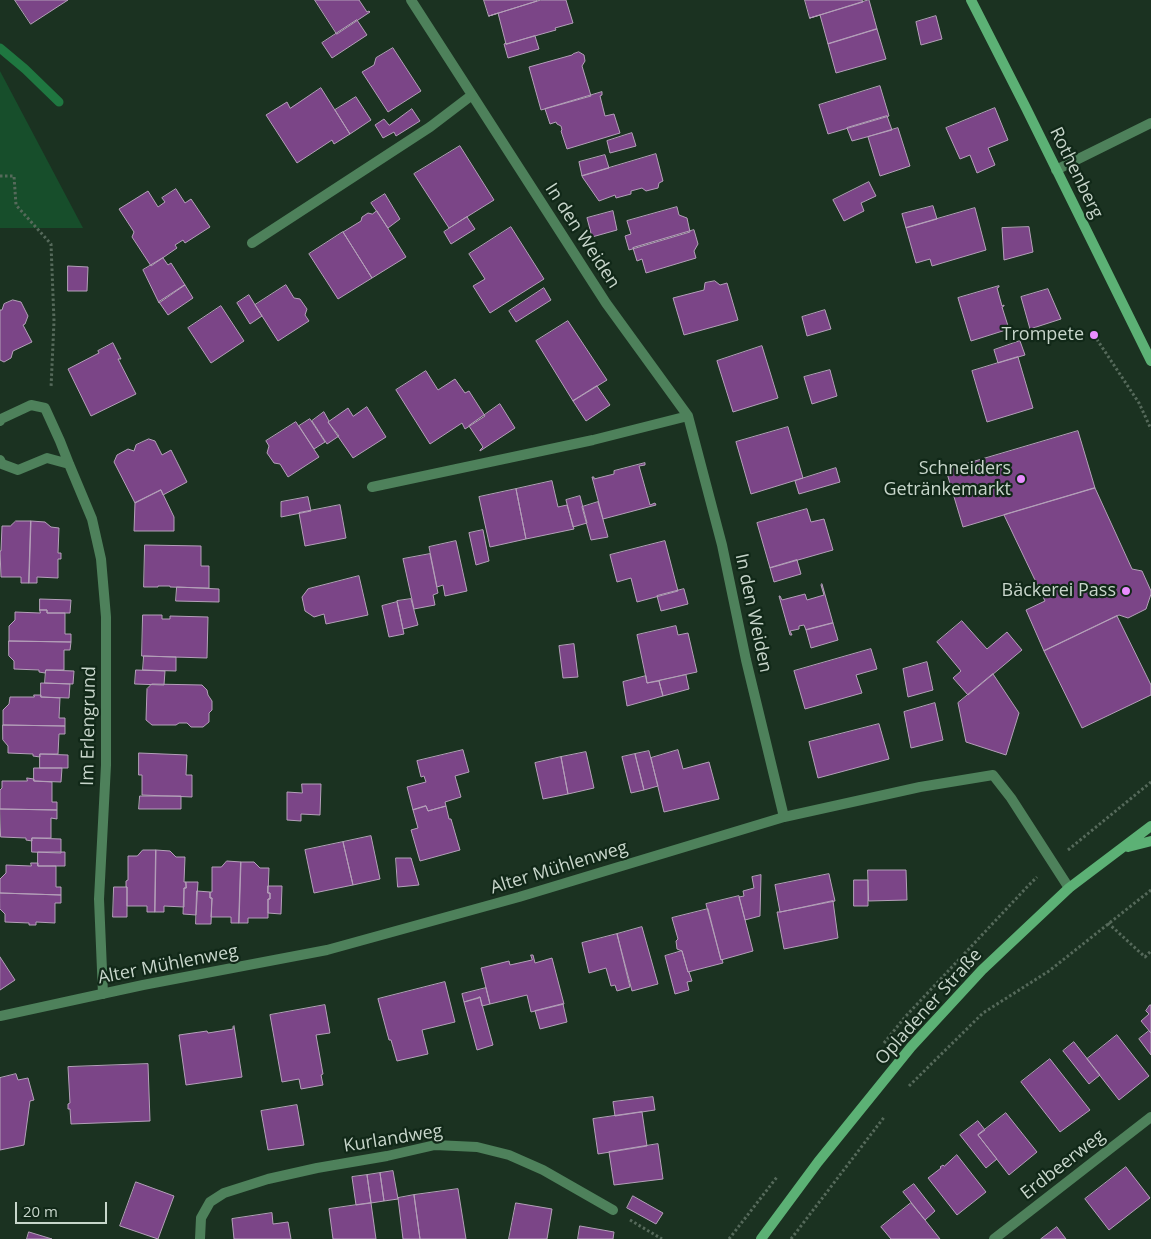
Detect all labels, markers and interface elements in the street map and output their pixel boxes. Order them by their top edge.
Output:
street label: Rothenberg [1045,124,1107,222]
street label: In den Weiden [540,179,624,293]
place label: Trompete [1002,324,1084,346]
marker: Trompete [1088,329,1100,341]
place label: Schneiders Getränkemarkt [884,458,1011,500]
marker: Schneiders Getränkemarkt [1015,473,1027,485]
street label: In den Weiden [730,552,776,674]
place label: Bäckerei Pass [1002,580,1116,602]
marker: Bäckerei Pass [1120,585,1132,597]
street label: Im Erlengrund [77,666,101,786]
street label: Alter Mühlenweg [488,837,630,899]
street label: Alter Mühlenweg [96,941,240,989]
street label: Opladener Straße [871,944,987,1070]
street label: Kurlandweg [342,1121,444,1157]
street label: Erdbeerweg [1017,1125,1109,1205]
scale bar [18,1192,110,1224]
text: 20 m [23,1201,58,1221]

